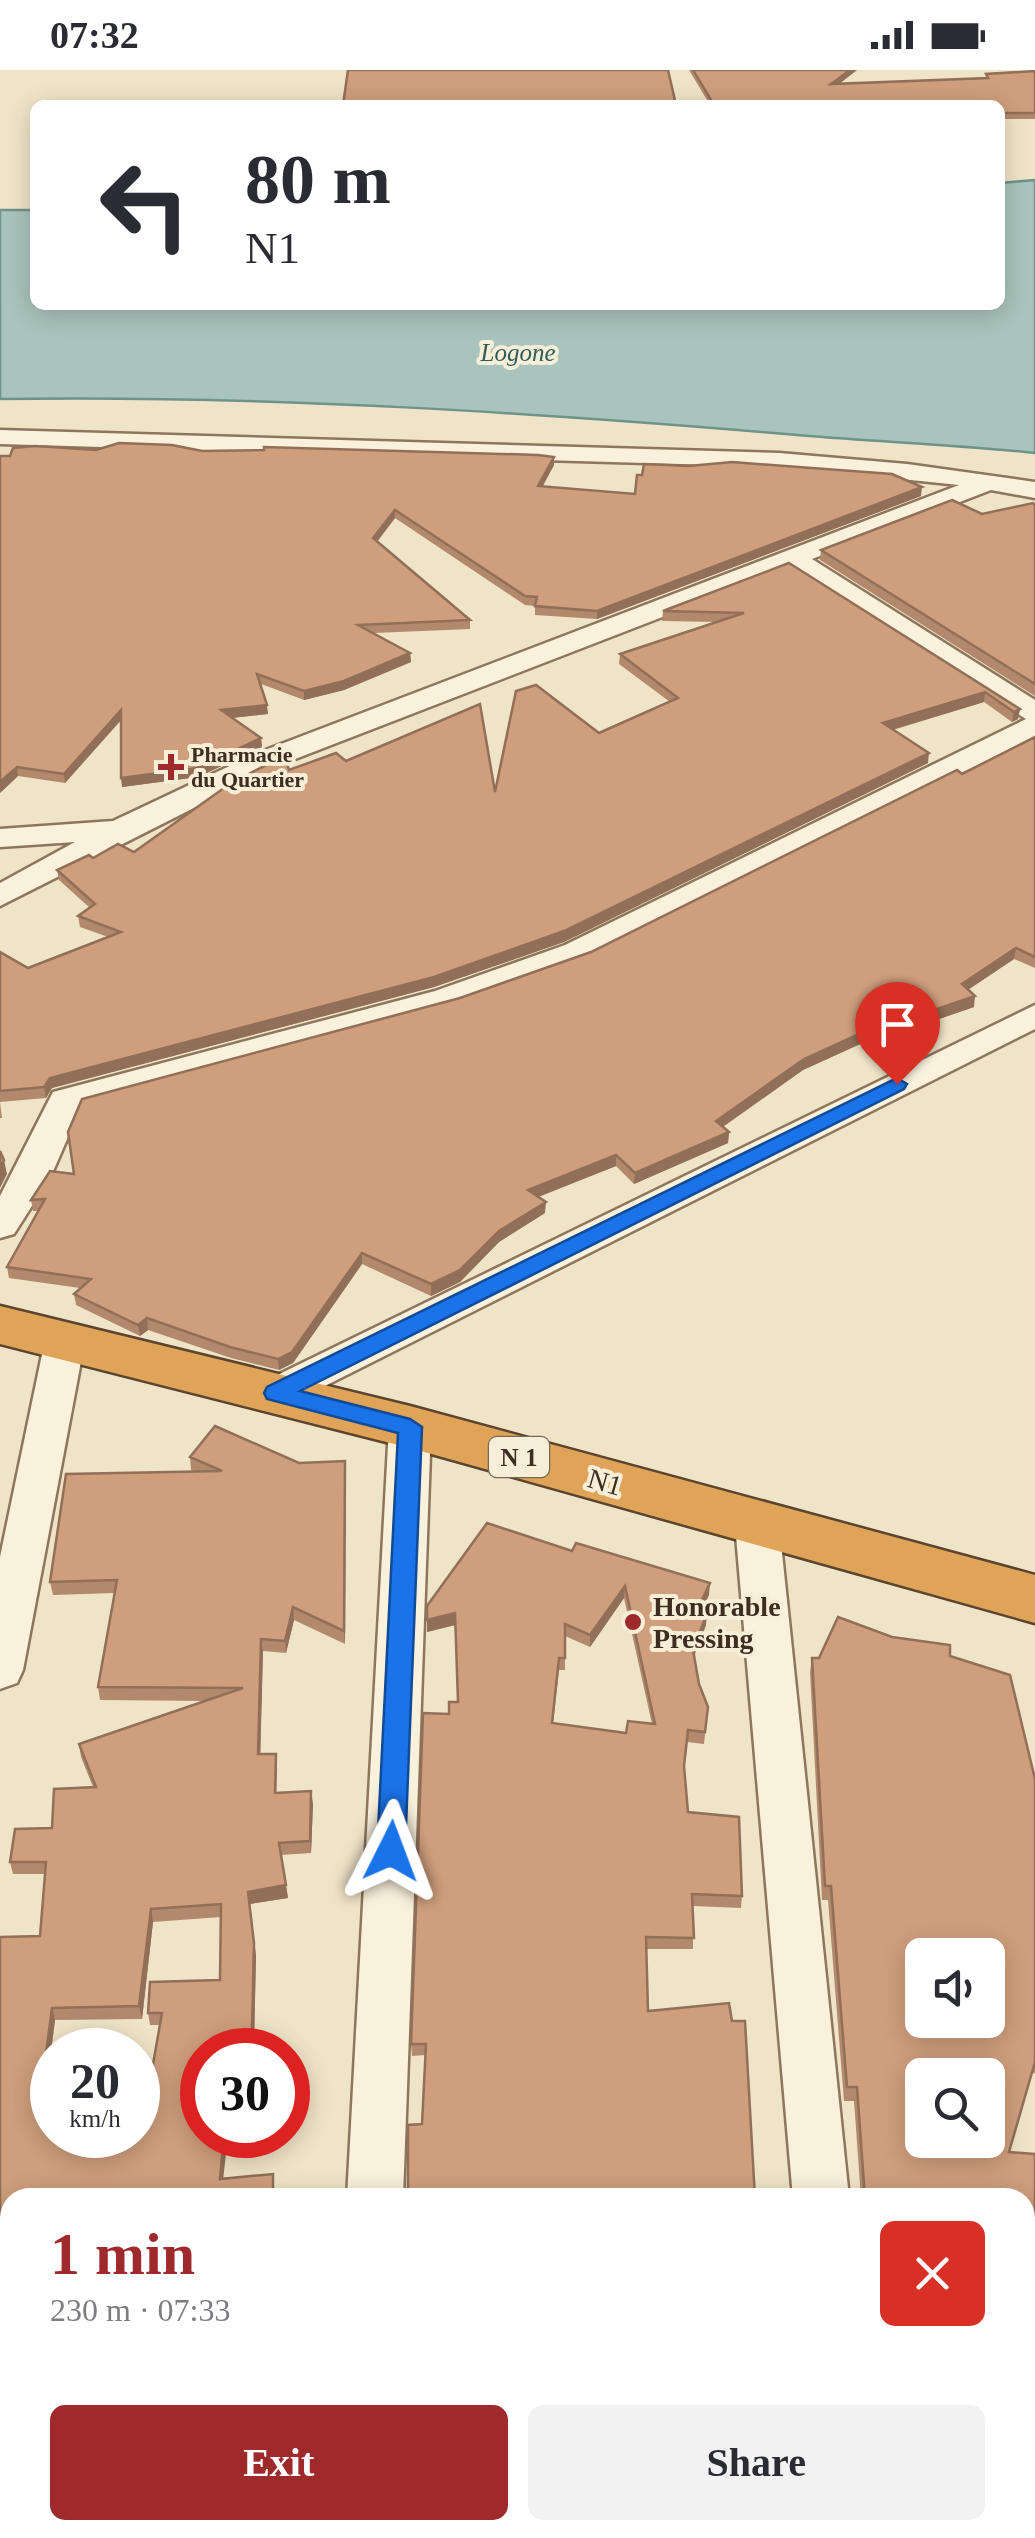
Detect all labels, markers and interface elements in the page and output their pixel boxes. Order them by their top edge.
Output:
text: 07:32 [50,14,139,56]
icon: left [80,140,210,270]
text: 80 m [245,141,391,218]
text: N1 [245,223,300,273]
water label: Logone [480,339,556,366]
place label: Pharmacie du Quartier [191,742,304,792]
marker: Pharmacie du Quartier [160,756,182,778]
pin [855,982,940,1085]
icon: arrive [870,997,925,1052]
road number: N 1 [489,1437,549,1477]
street label: N1 [584,1462,626,1502]
place label: Honorable Pressing [653,1591,781,1654]
marker: Honorable Pressing [622,1611,644,1633]
position arrow [339,1799,443,1903]
map controls [905,1938,1005,2158]
button: sound [905,1938,1005,2038]
speed limit sign: 30 [180,2028,310,2158]
text: 20 [70,2053,120,2109]
button: search [905,2058,1005,2158]
text: km/h [69,2105,121,2132]
text: 1 min [50,2221,195,2287]
button: close [880,2221,985,2326]
text: 230 m · 07:33 [50,2292,230,2328]
button: Exit [50,2405,508,2520]
button: Share [528,2405,985,2520]

